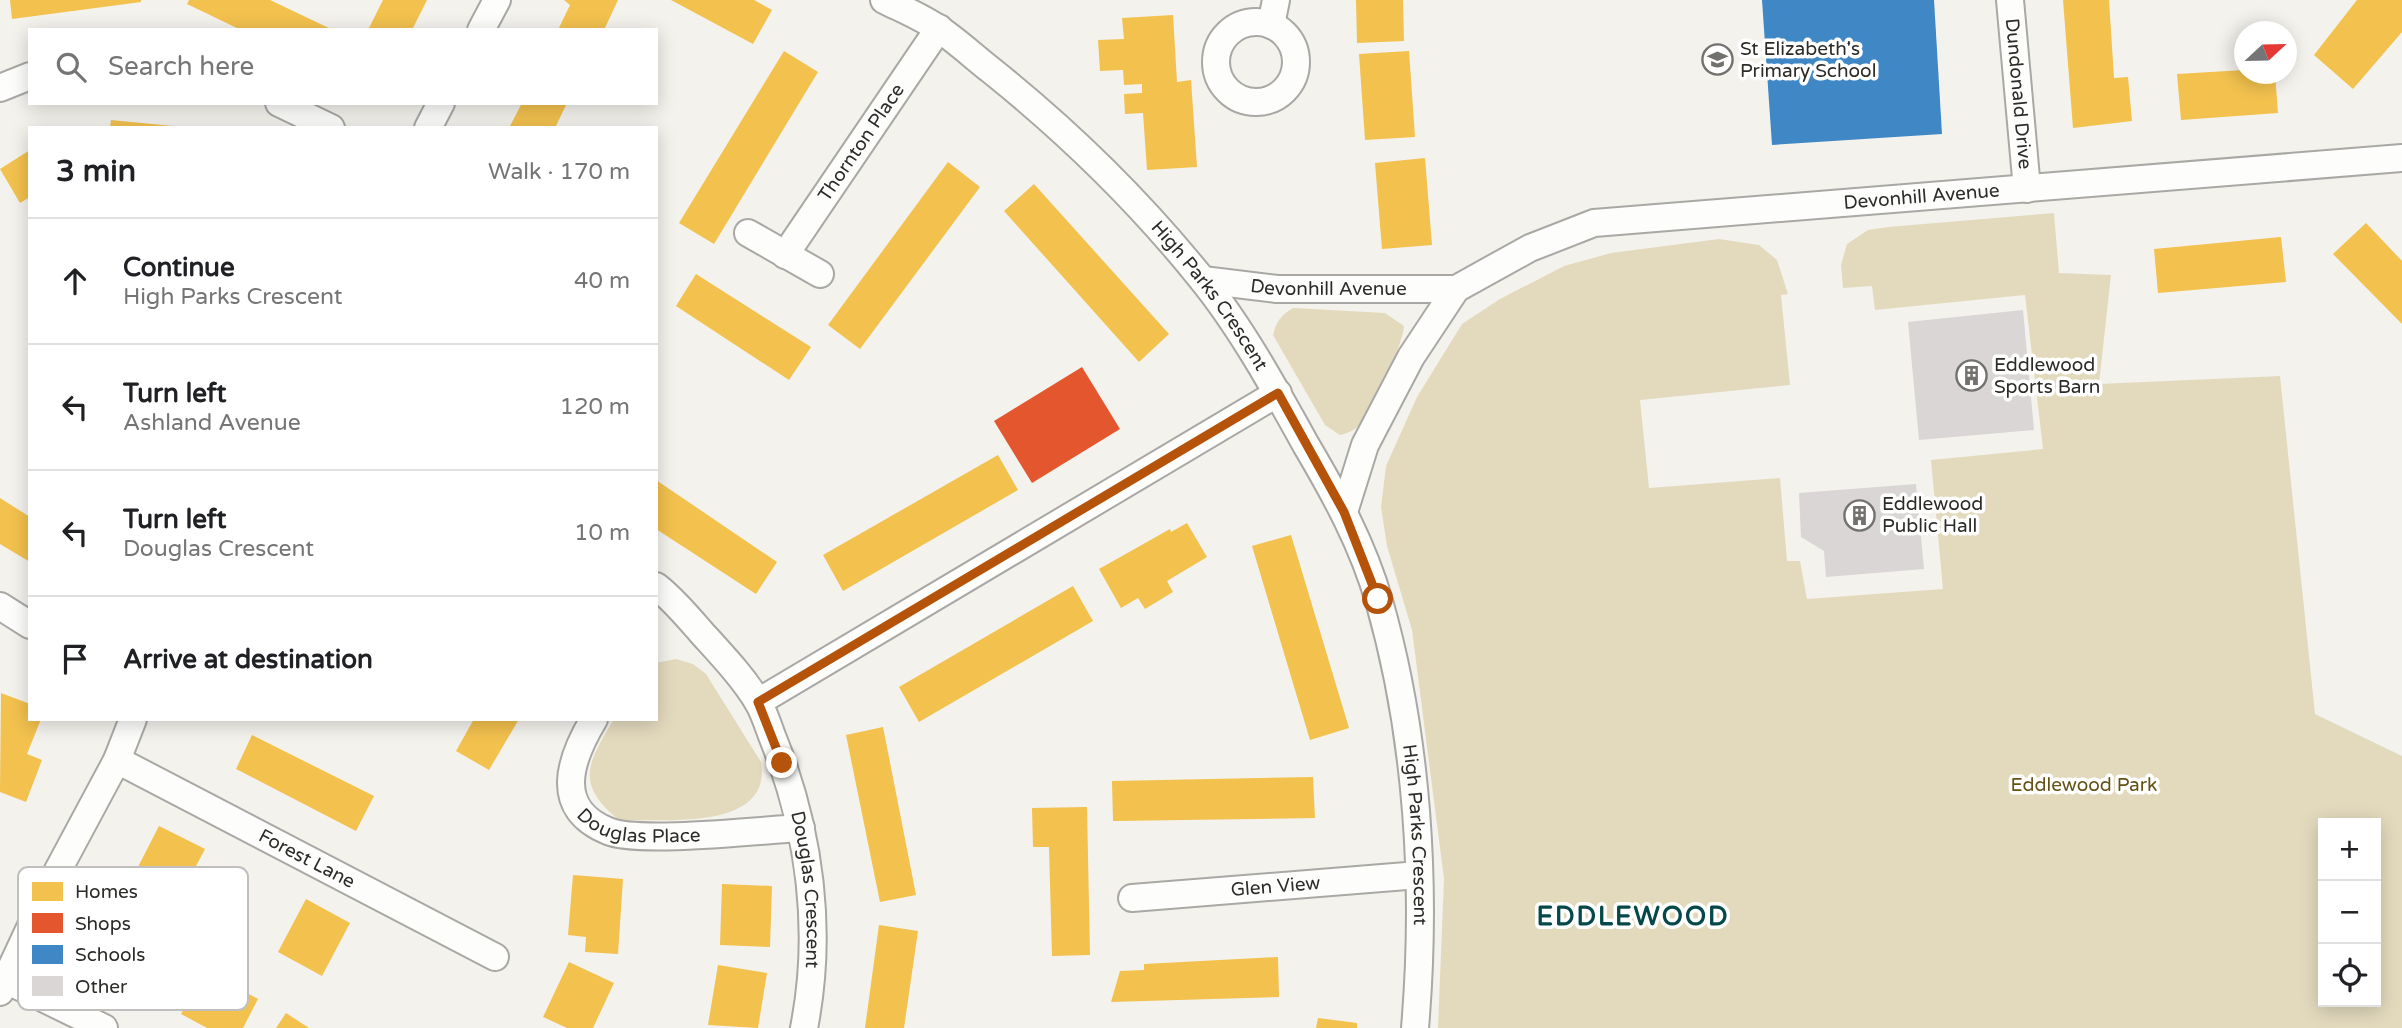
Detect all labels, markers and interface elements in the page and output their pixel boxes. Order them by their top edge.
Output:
street label: Dundonald Drive [2001,17,2036,170]
north arrow [2234,21,2297,84]
search box [28,28,658,105]
place label: St Elizabeth's Primary School [1740,38,1876,82]
school or university icon: St Elizabeth's Primary School [1700,43,1734,77]
icon: search [52,48,90,86]
text: Search here [108,51,254,82]
street label: Thornton Place [814,79,909,205]
text: 3 min [56,153,136,190]
text: Walk · 170 m [488,158,630,186]
street label: Devonhill Avenue [1843,179,2000,214]
street label: High Parks Crescent [1147,216,1272,375]
text: Continue [123,252,235,283]
icon: ahead [56,262,94,300]
text: 40 m [574,267,630,295]
street label: Devonhill Avenue [1249,275,1407,300]
text: High Parks Crescent [123,283,342,311]
place label: Eddlewood Sports Barn [1994,354,2100,398]
building icon: Eddlewood Sports Barn [1954,359,1988,393]
text: Turn left [123,378,226,409]
icon: left [56,388,94,426]
text: 120 m [560,393,630,421]
text: Ashland Avenue [123,409,301,437]
place label: Eddlewood Public Hall [1882,493,1983,537]
building icon: Eddlewood Public Hall [1842,498,1876,532]
text: Turn left [123,504,226,535]
icon: left [56,514,94,552]
text: 10 m [574,519,630,547]
text: Douglas Crescent [123,535,314,563]
route start [1362,583,1393,614]
icon: arrive [56,640,94,678]
text: Arrive at destination [123,644,373,675]
street label: High Parks Crescent [1398,743,1431,925]
route end [766,747,797,778]
park label: Eddlewood Park [2011,774,2157,796]
street label: Douglas Place [572,804,701,847]
street label: Douglas Crescent [786,809,824,969]
map controls [2318,818,2381,1007]
button: + [2318,818,2381,881]
street label: Forest Lane [255,825,359,893]
legend [18,867,248,1010]
street label: Glen View [1230,872,1321,901]
text: Homes [75,881,138,903]
button: − [2318,881,2381,944]
district label: EDDLEWOOD [1536,901,1730,932]
text: Shops [75,913,131,935]
text: Schools [75,944,145,966]
button: locate [2318,944,2381,1007]
text: Other [75,976,128,998]

